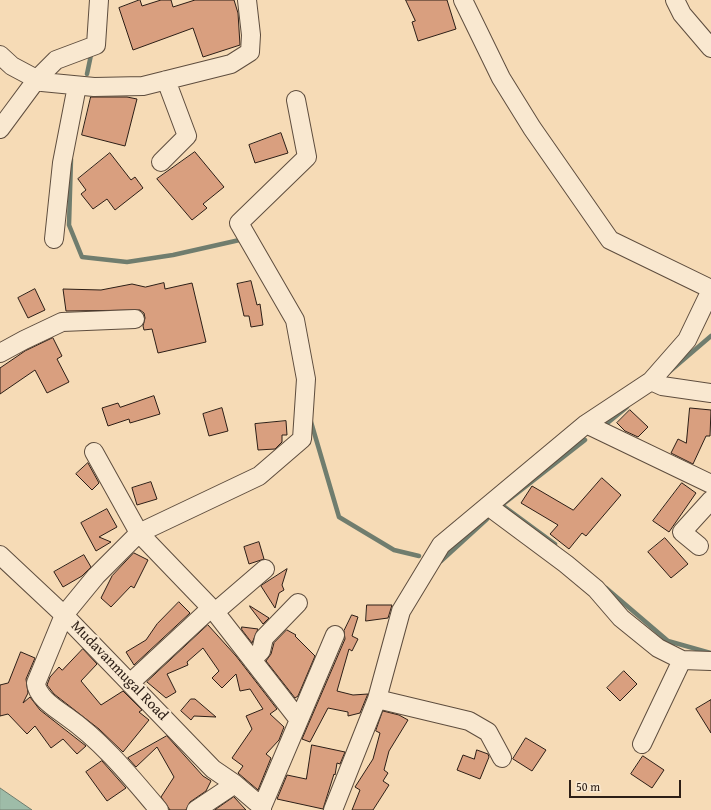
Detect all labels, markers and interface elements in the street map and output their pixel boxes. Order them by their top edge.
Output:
street label: Mudavanmugal Road [67,617,171,725]
scale bar [571,772,683,798]
text: 50 m [576,778,600,795]

